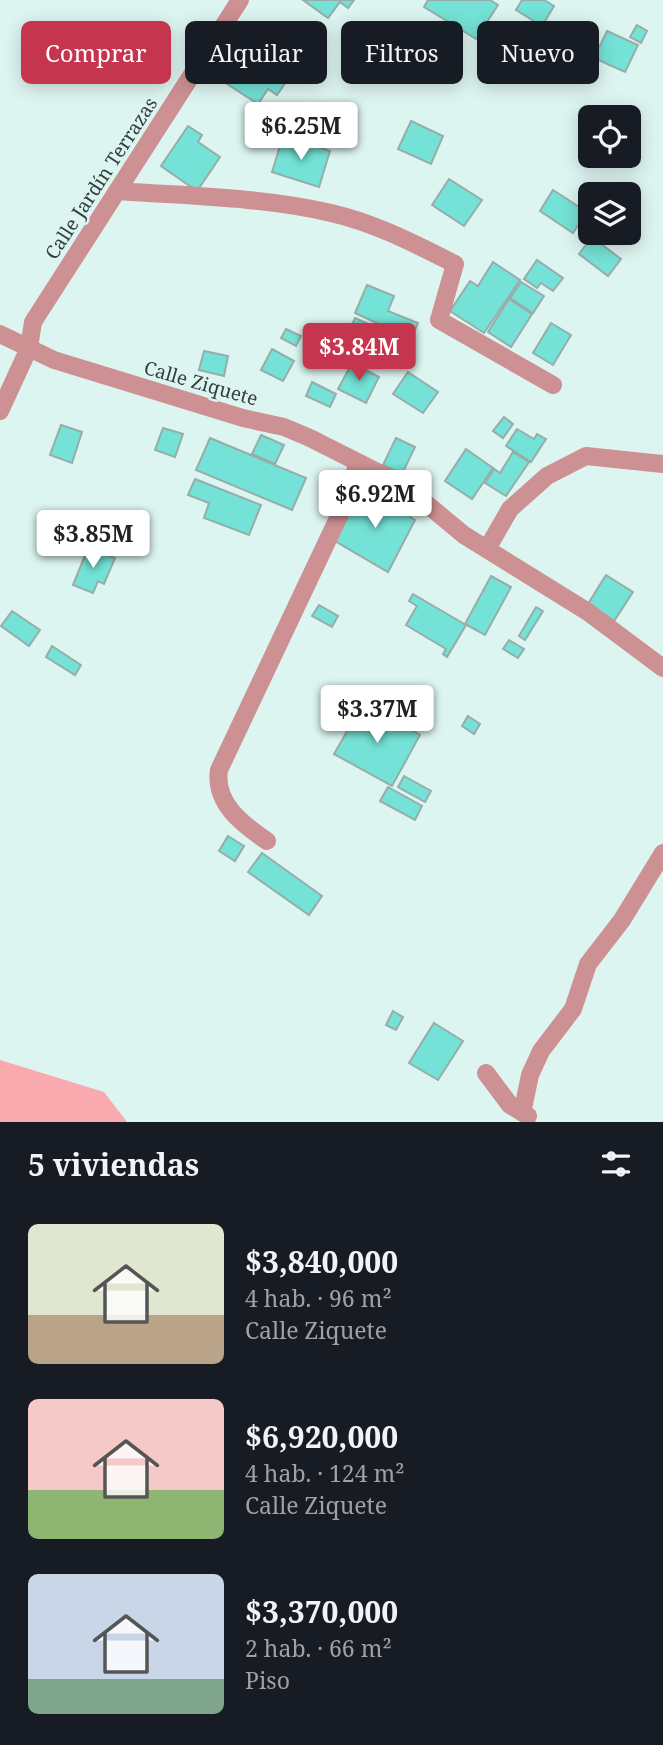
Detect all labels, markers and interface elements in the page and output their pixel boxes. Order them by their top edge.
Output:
chip: Comprar [21,21,171,84]
chip: Alquilar [185,21,327,84]
chip: Filtros [341,21,463,84]
chip: Nuevo [477,21,599,84]
street label: Calle Jardín Terrazas [39,92,163,264]
pin: $6.25M [244,102,358,162]
map controls [578,105,641,245]
button: locate [578,105,641,168]
text: $6.25M [261,109,341,141]
button: layers [578,182,641,245]
pin: $3.84M [302,324,416,383]
text: $3.84M [319,330,399,362]
street label: Calle Ziquete [141,354,261,412]
pin: $6.92M [318,470,432,530]
text: $6.92M [335,477,415,509]
pin: $3.85M [36,510,150,570]
text: $3.85M [53,517,133,549]
pin: $3.37M [320,686,434,745]
text: $3.37M [337,692,417,724]
text: 5 viviendas [28,1144,199,1185]
icon: filters [597,1145,635,1183]
text: $3,840,000 [245,1241,398,1282]
icon: home [84,1252,168,1336]
text: 4 hab. · 96 m² [245,1282,392,1314]
text: Calle Ziquete [245,1314,387,1346]
text: $6,920,000 [245,1416,398,1457]
icon: home [84,1427,168,1511]
text: 4 hab. · 124 m² [245,1457,404,1489]
text: Calle Ziquete [245,1489,387,1521]
text: $3,370,000 [245,1591,398,1632]
icon: home [84,1602,168,1686]
text: 2 hab. · 66 m² [245,1632,392,1664]
text: Piso [245,1664,290,1696]

